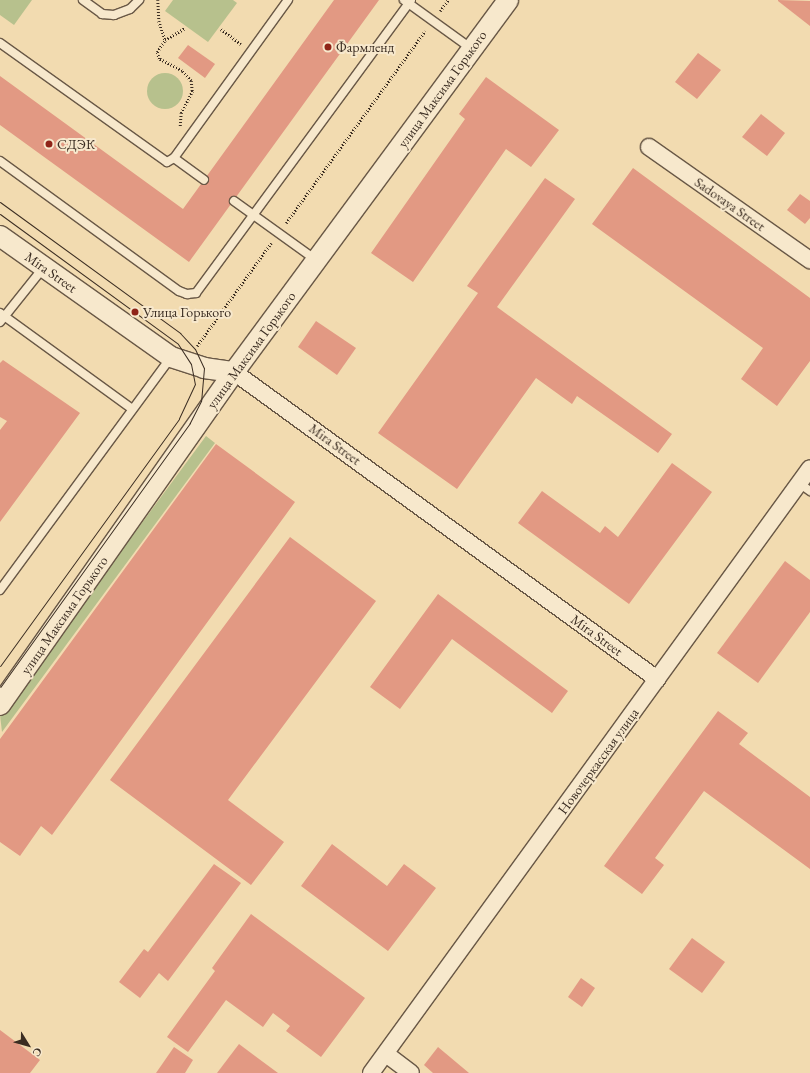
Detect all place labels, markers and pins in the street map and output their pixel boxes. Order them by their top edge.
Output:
place label: Фармленд [336,39,394,55]
marker: Фармленд [323,42,333,52]
place label: СДЭК [57,136,95,152]
marker: СДЭК [44,139,54,149]
place label: Улица Горького [143,304,231,320]
marker: Улица Горького [130,307,140,317]

